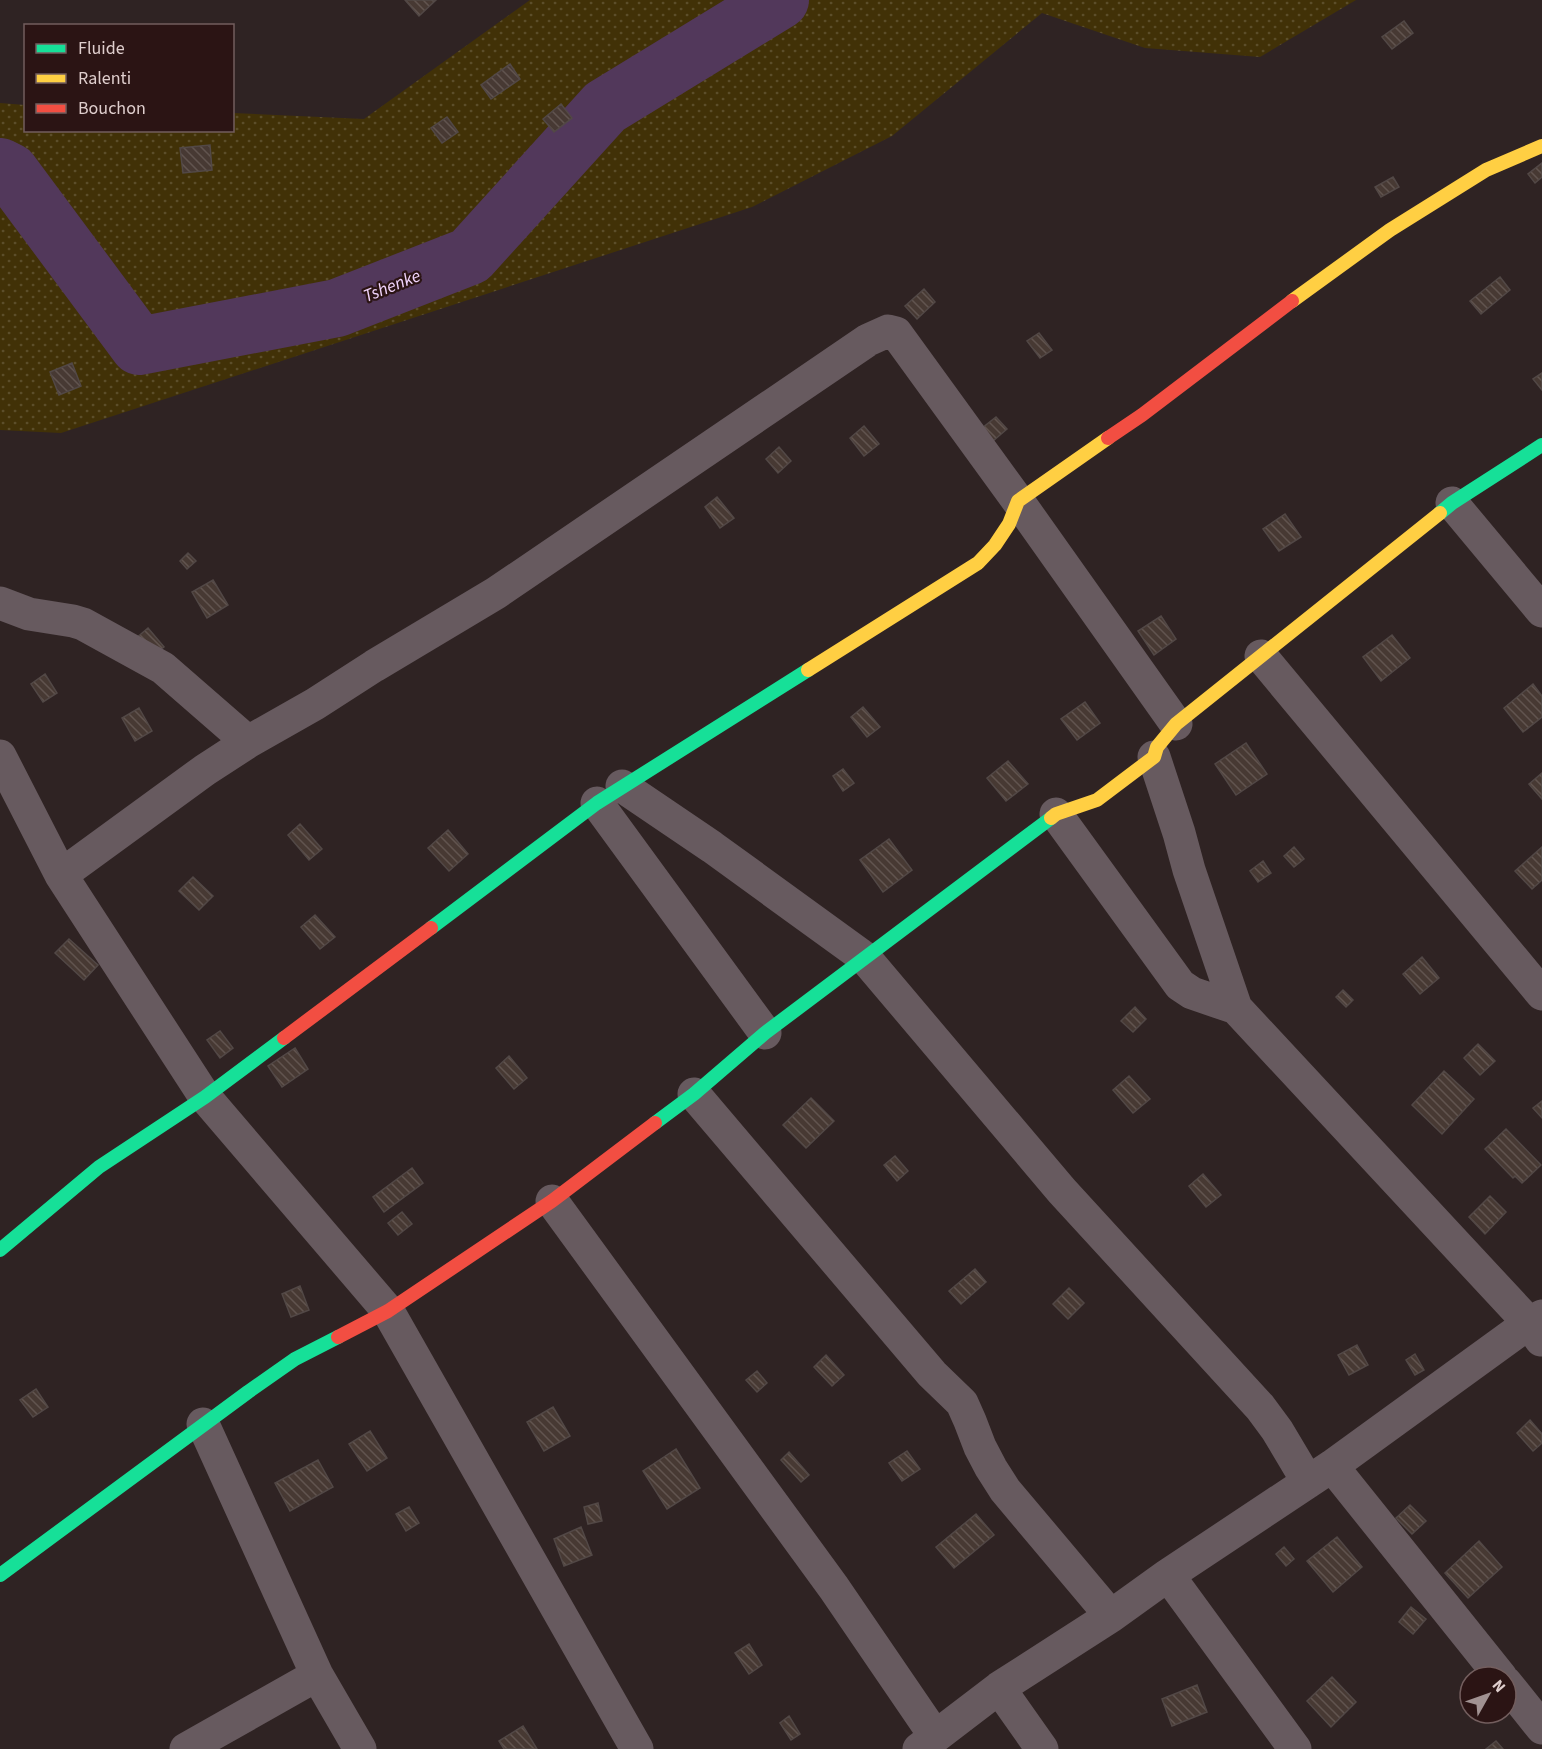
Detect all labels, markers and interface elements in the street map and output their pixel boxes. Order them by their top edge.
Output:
legend [24,24,234,132]
text: Fluide [78,36,125,61]
text: Ralenti [78,66,131,91]
text: Bouchon [78,96,146,121]
water label: Tshenke [360,263,425,309]
north arrow [1458,1665,1518,1725]
text: N [1487,1675,1511,1697]

